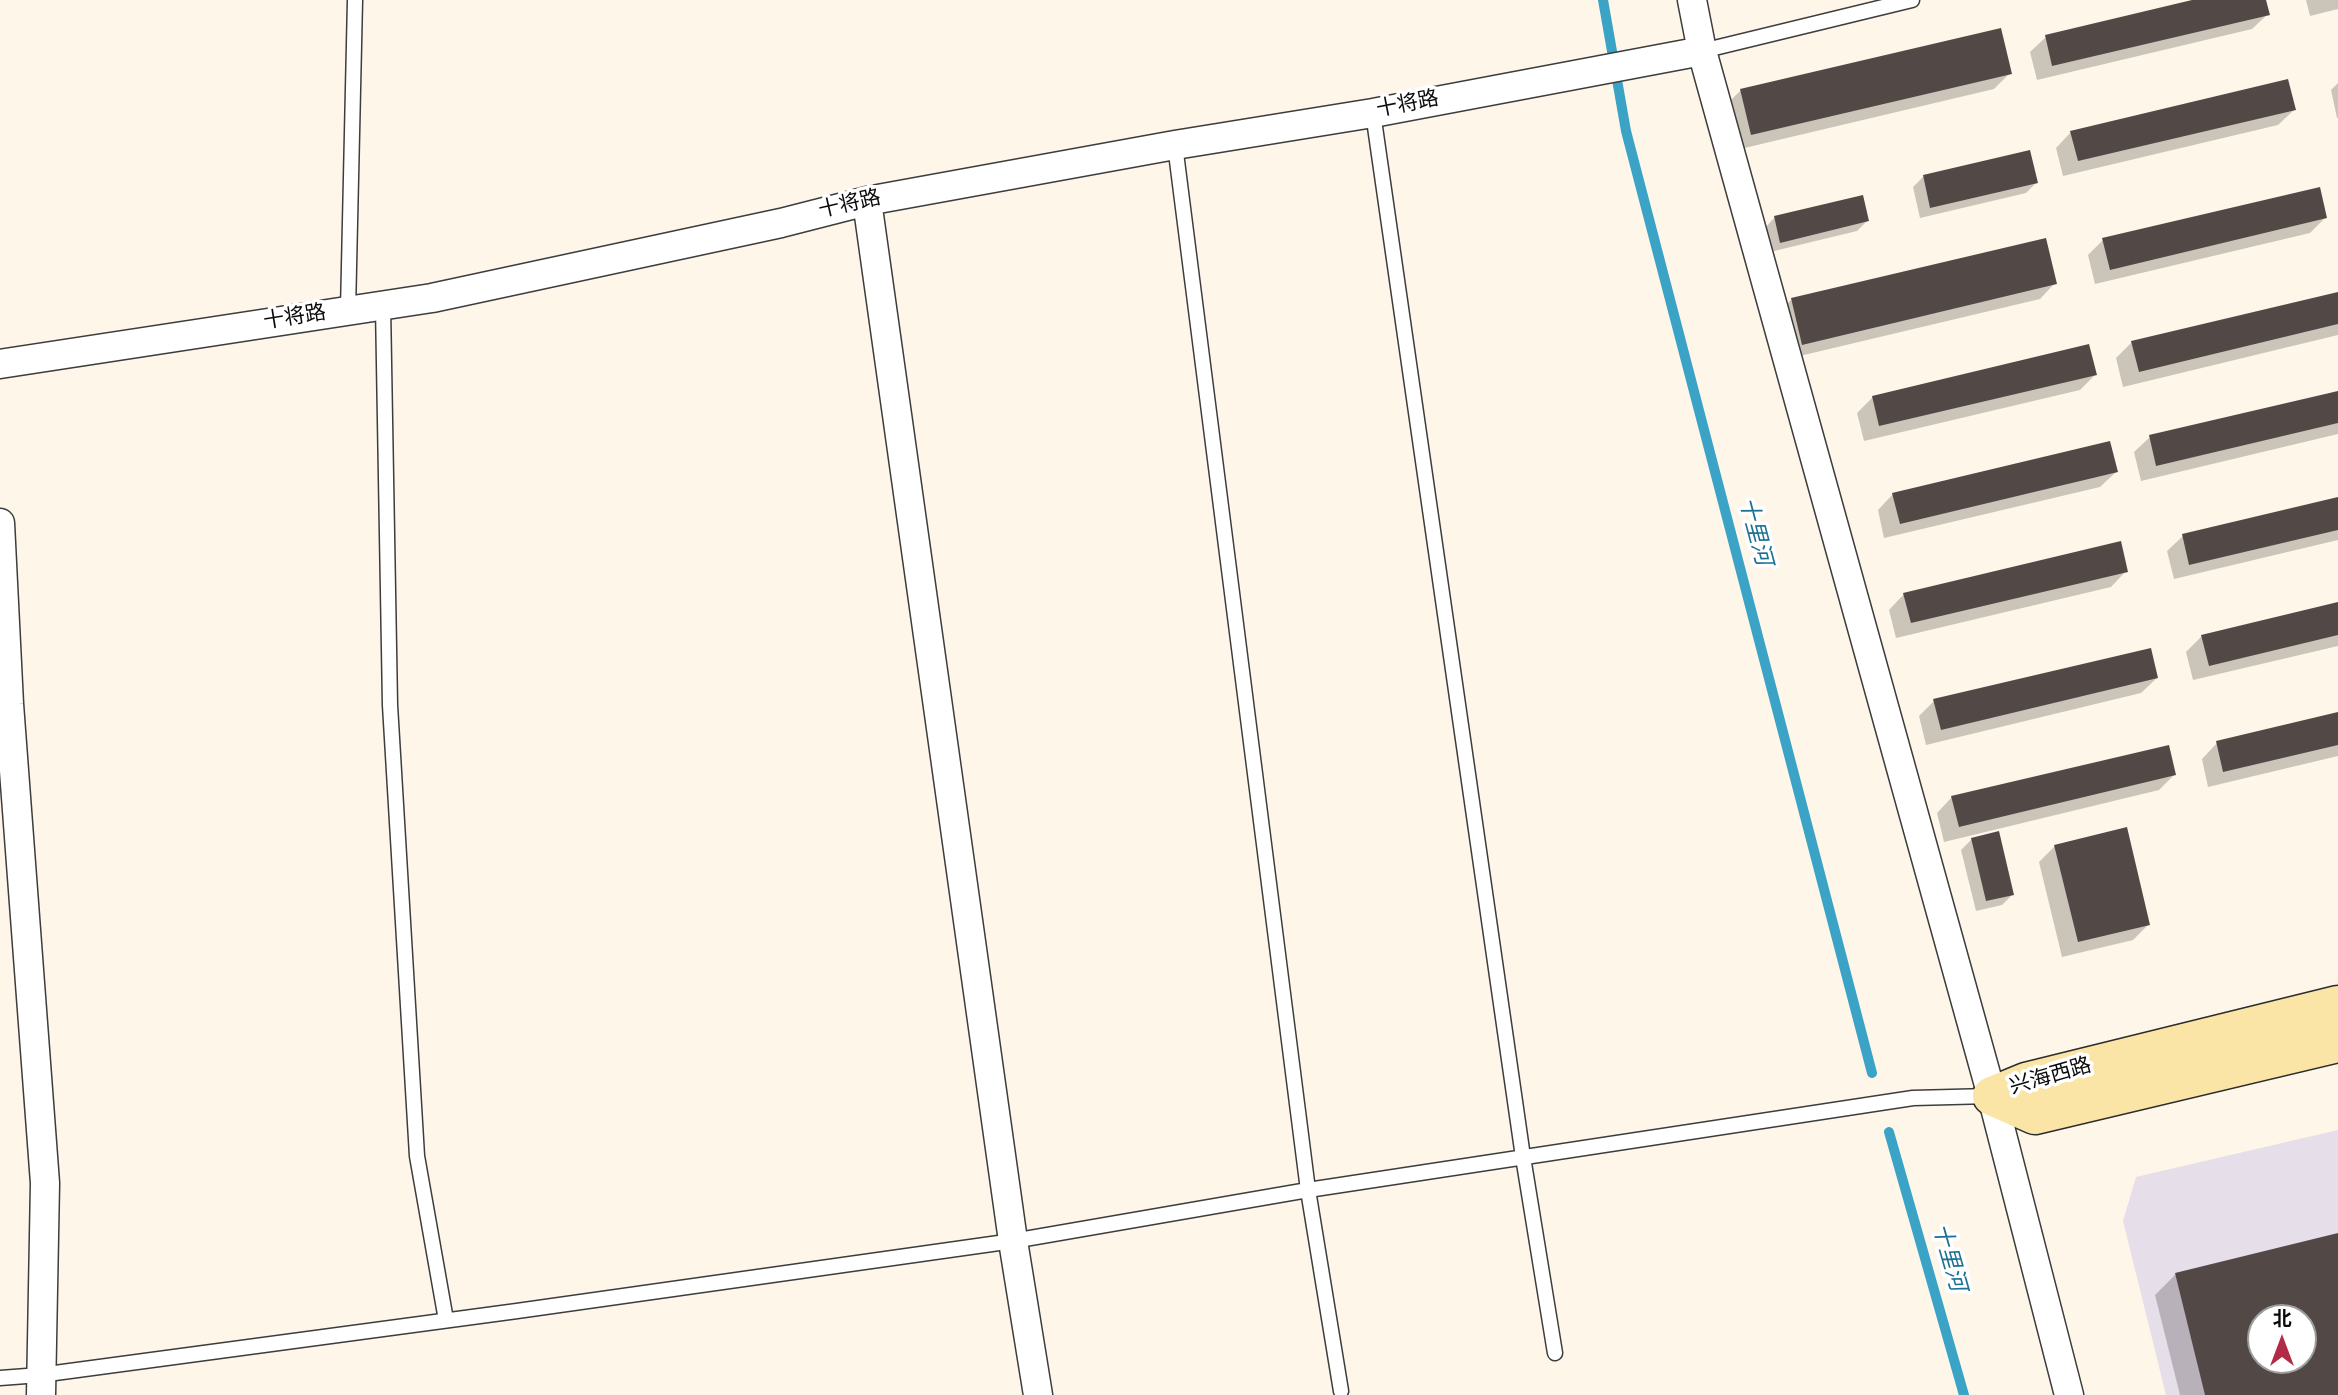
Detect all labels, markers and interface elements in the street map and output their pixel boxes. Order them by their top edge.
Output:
street label: 十将路 [1375,88,1441,124]
street label: 十将路 [816,187,884,225]
street label: 十将路 [262,302,328,336]
water label: 十里河 [1731,495,1775,569]
street label: 兴海西路 [2007,1054,2095,1102]
water label: 十里河 [1924,1221,1970,1295]
north arrow [2247,1304,2317,1374]
text: 北 [2272,1305,2292,1334]

